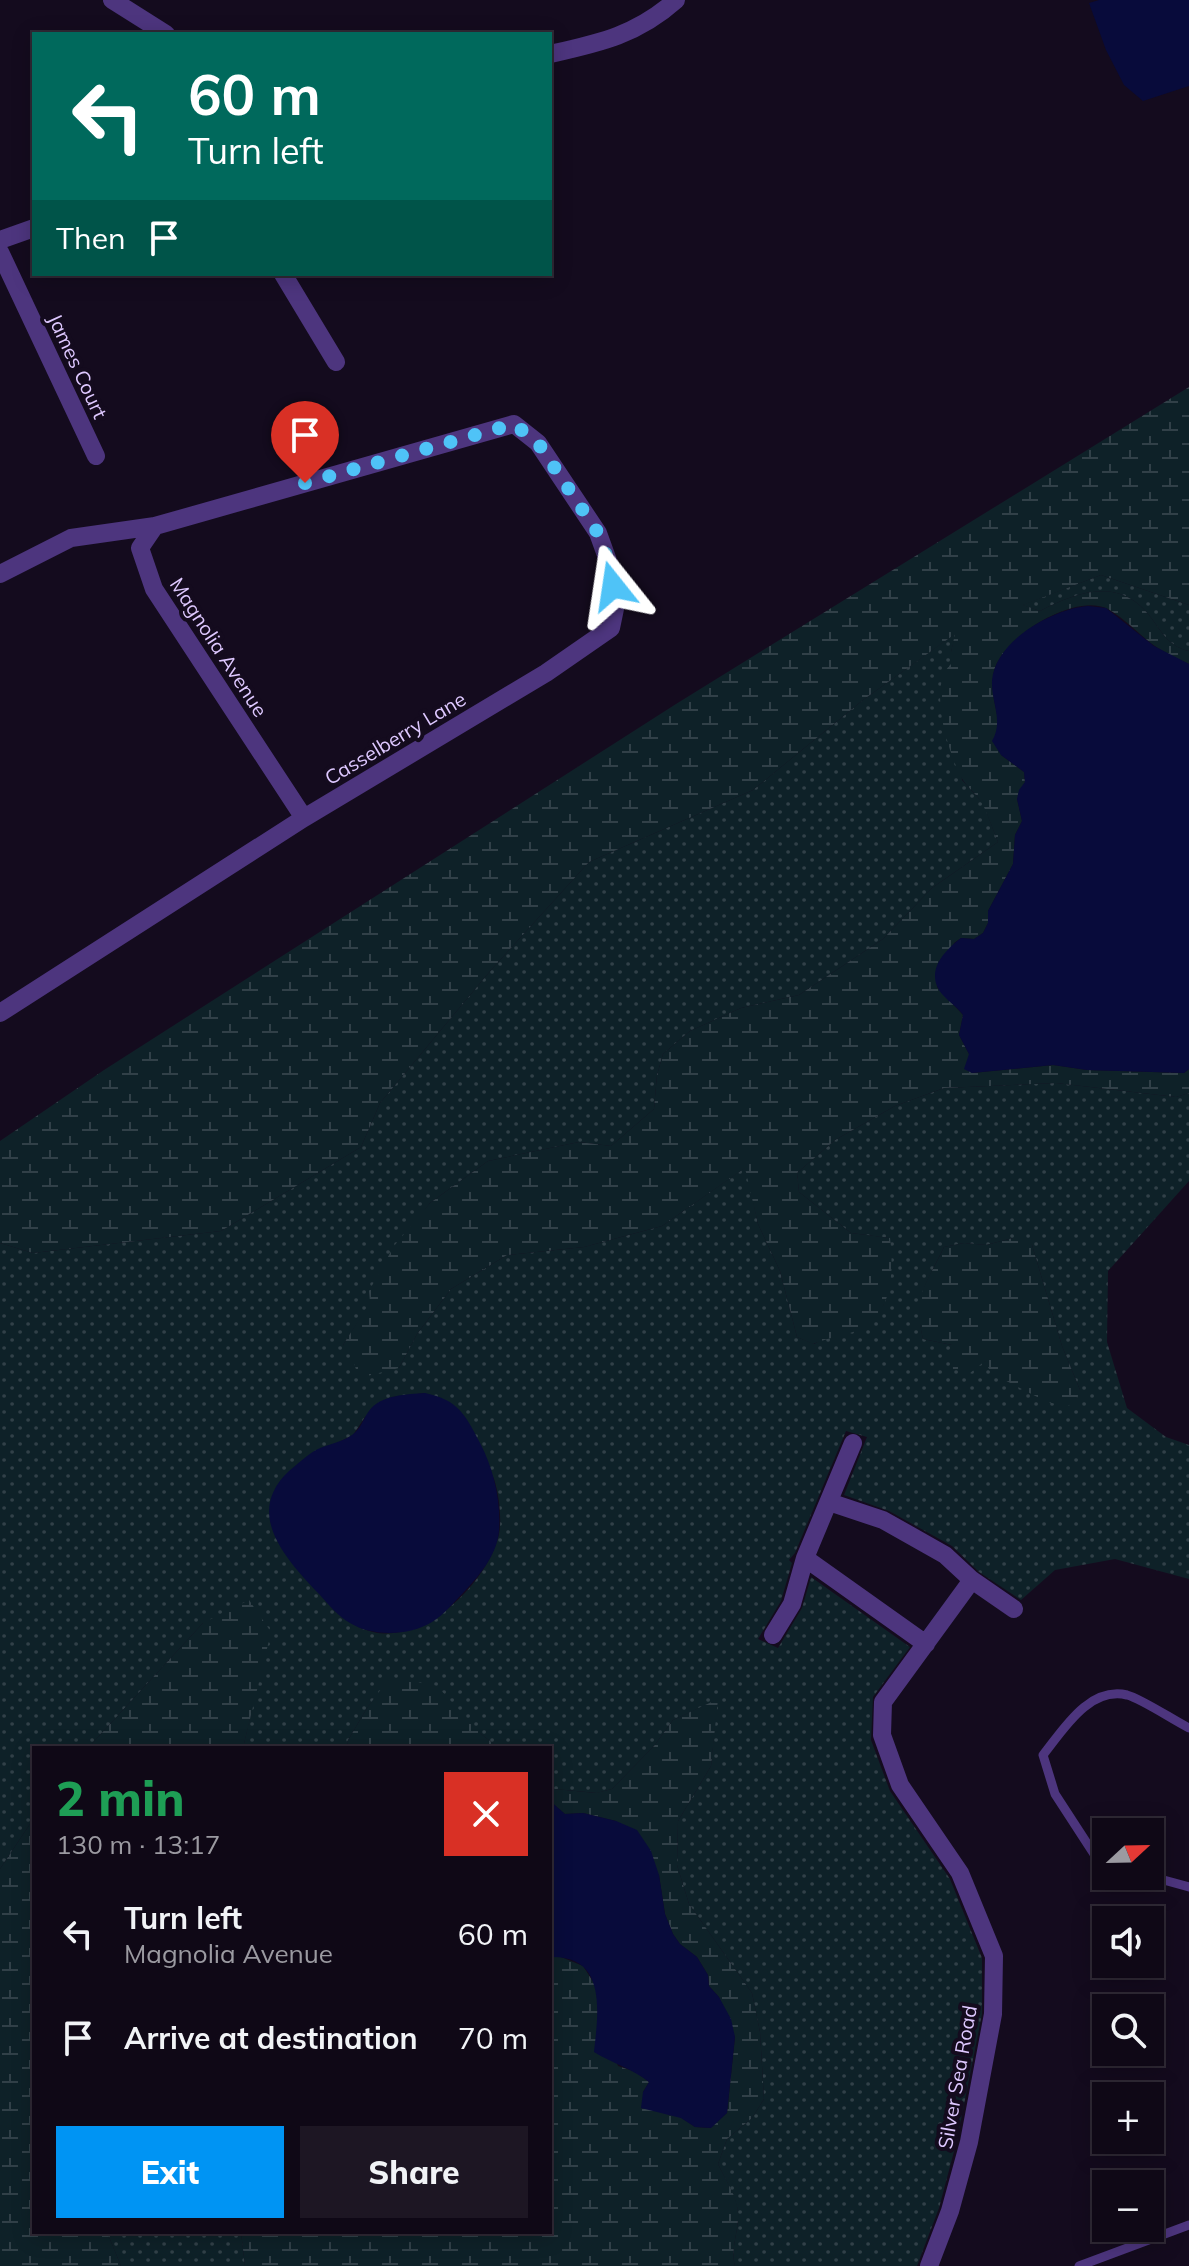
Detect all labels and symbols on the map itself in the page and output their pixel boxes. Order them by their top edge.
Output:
street label: James Court [43,310,113,422]
pin [271,401,339,483]
position arrow [571,544,655,628]
street label: Magnolia Avenue [165,573,273,721]
street label: Casselberry Lane [320,686,470,790]
north arrow [1092,1818,1164,1890]
street label: Silver Sea Road [932,2003,982,2151]

